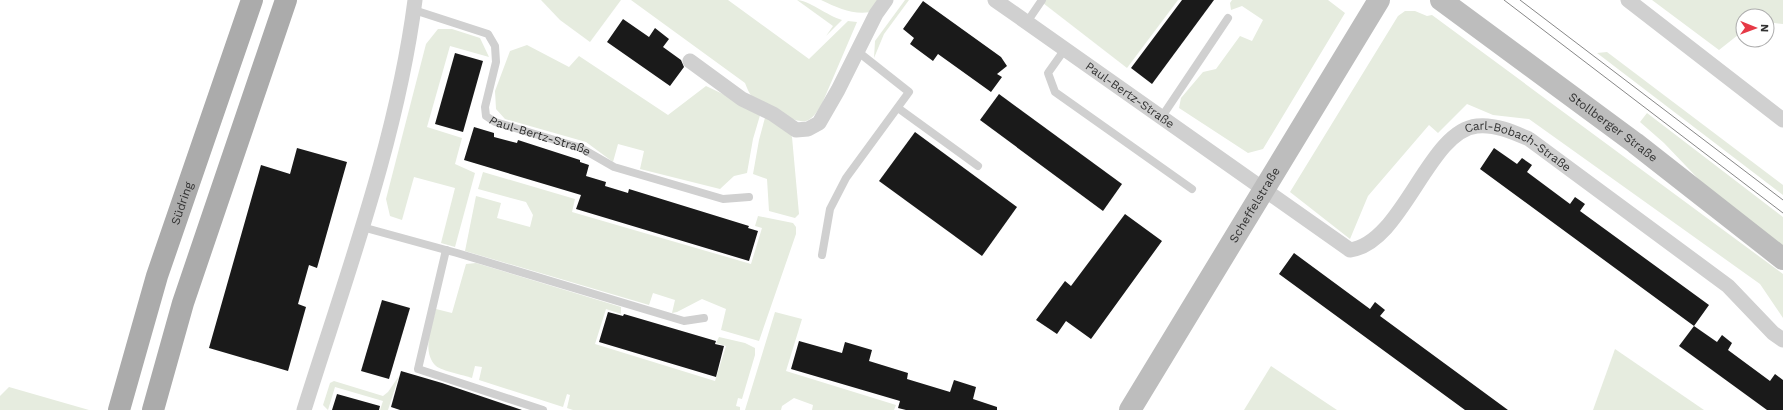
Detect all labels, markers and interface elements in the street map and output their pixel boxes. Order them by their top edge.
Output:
north arrow [1735,8,1775,48]
text: N [1758,24,1771,32]
street label: Paul-Bertz-Straße [1083,59,1177,131]
street label: Stollberger Straße [1566,90,1660,165]
street label: Paul-Bertz-Straße [486,113,593,159]
street label: Carl-Bobach-Straße [1463,119,1574,175]
street label: Scheffelstraße [1226,164,1283,245]
street label: Südring [168,180,196,227]

